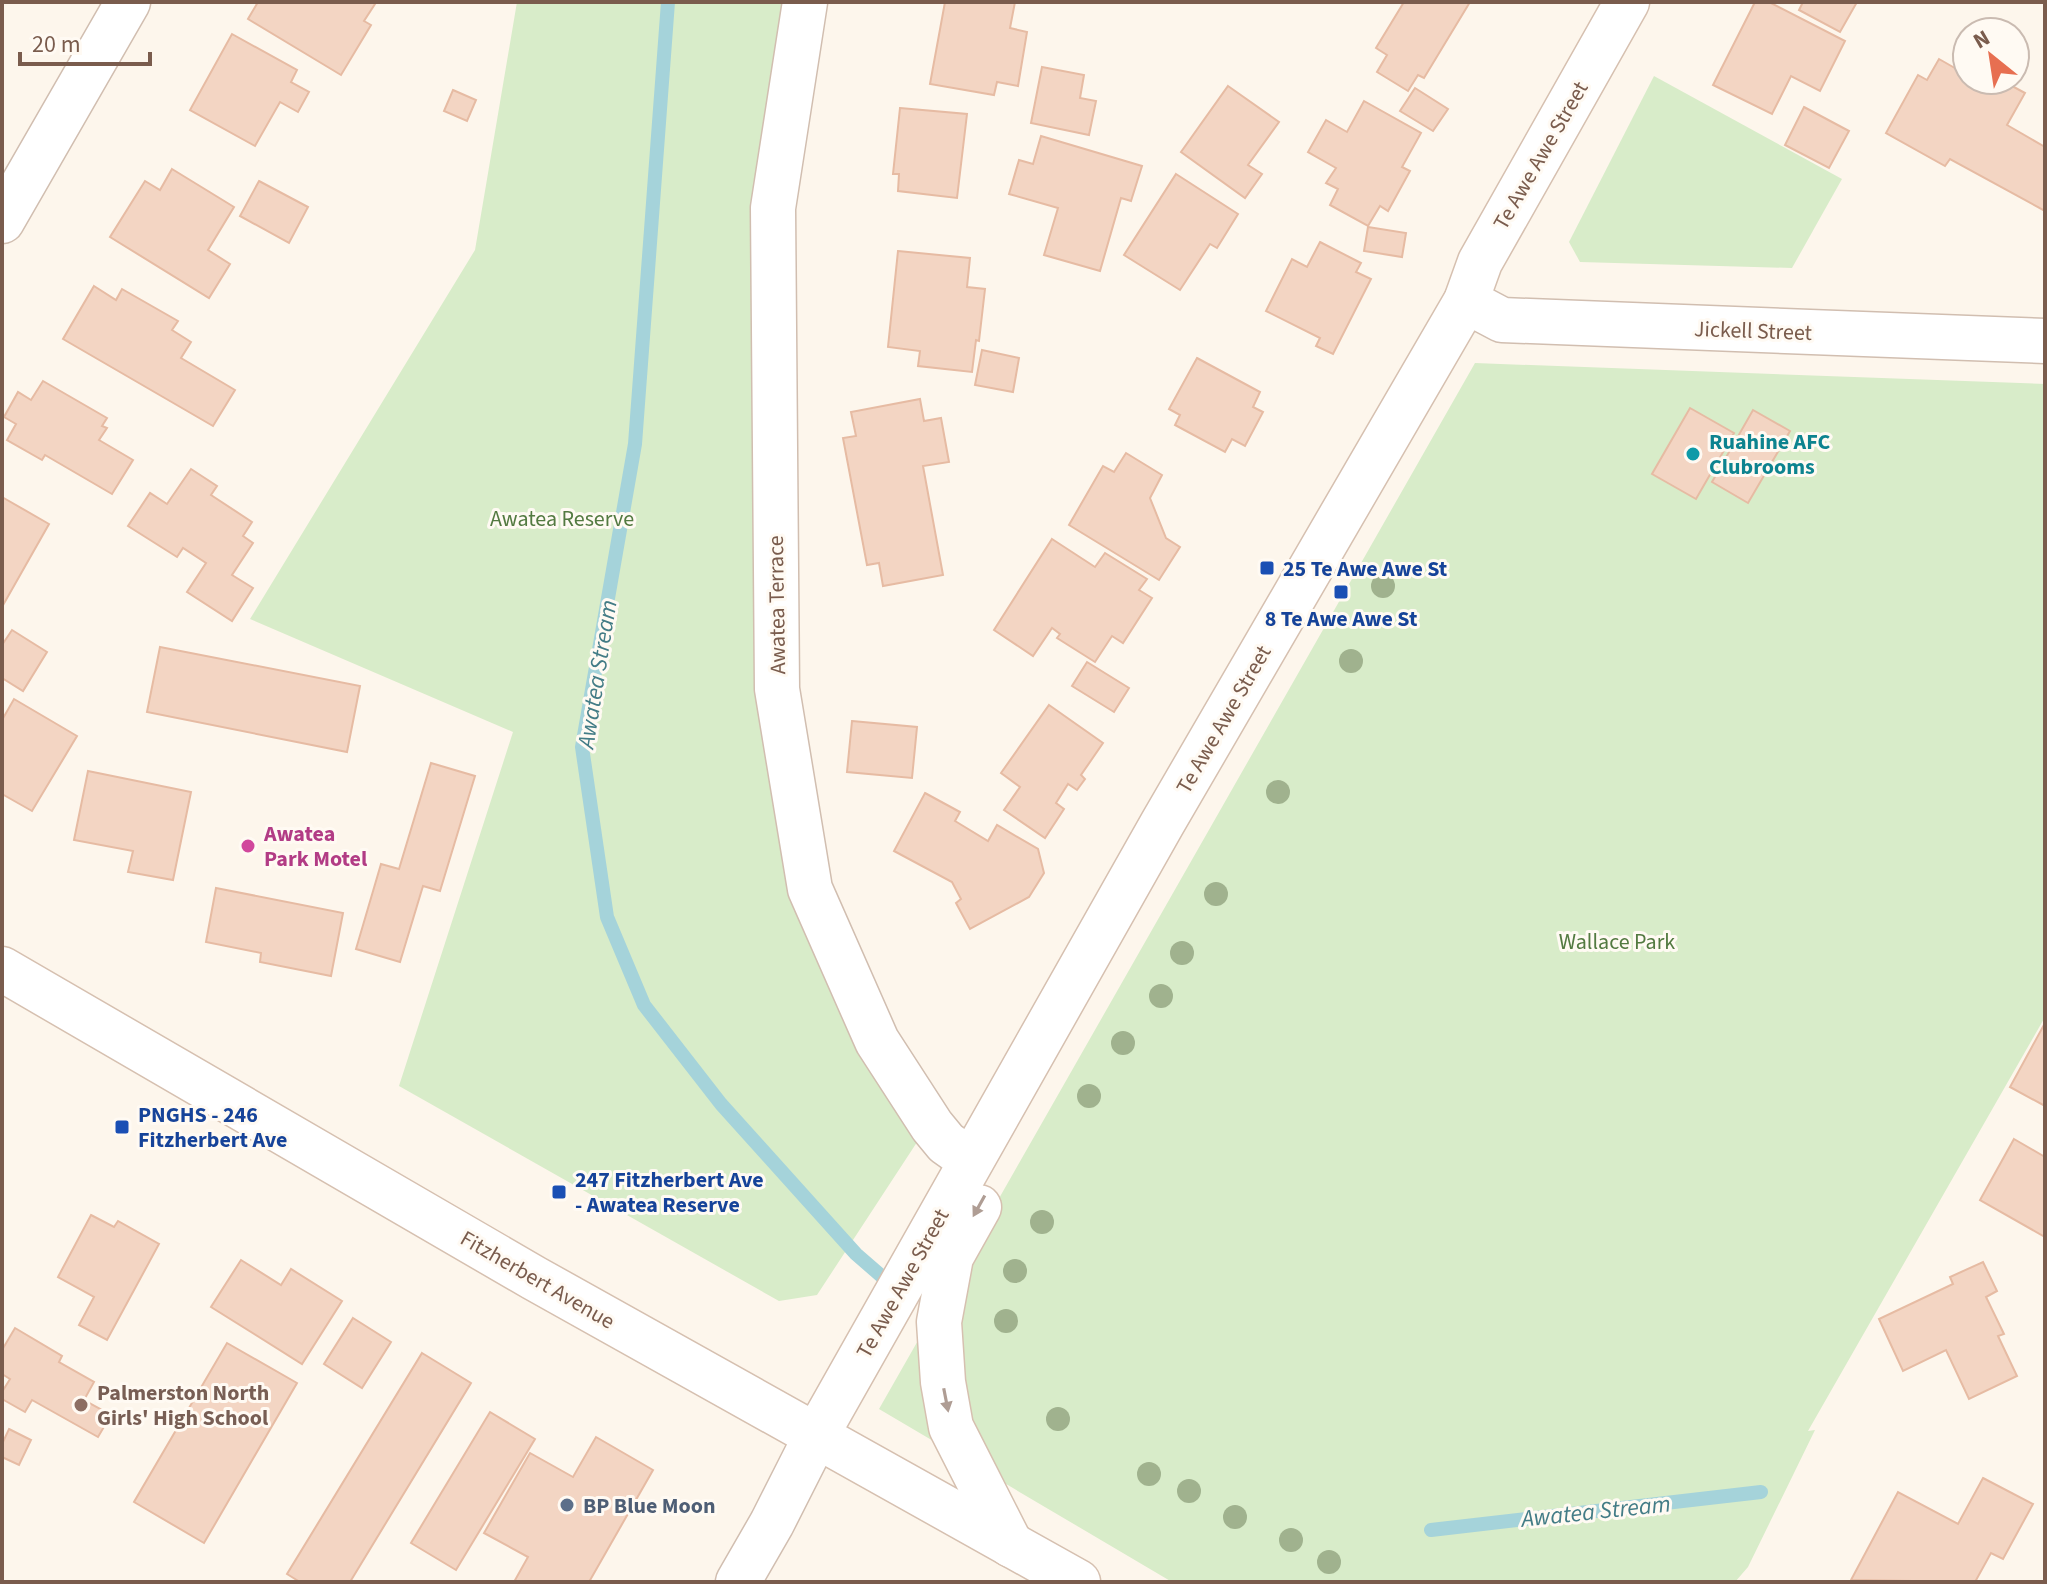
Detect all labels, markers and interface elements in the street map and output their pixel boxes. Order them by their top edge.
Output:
scale bar [20,16,150,66]
north arrow [1951,16,2031,96]
text: N [1967,22,1996,57]
text: 20 m [32,27,81,62]
street label: Te Awe Awe Street [1485,75,1597,236]
street label: Jickell Street [1693,313,1813,349]
place label: Ruahine AFC Clubrooms [1709,426,1831,483]
marker: Ruahine AFC Clubrooms [1684,445,1702,463]
park label: Awatea Reserve [490,503,634,535]
street label: Awatea Terrace [760,535,794,675]
place label: 25 Te Awe Awe St [1283,553,1448,585]
marker: 25 Te Awe Awe St [1258,559,1276,577]
marker: 8 Te Awe Awe St [1332,583,1350,601]
water label: Awatea Stream [568,597,627,753]
place label: 8 Te Awe Awe St [1265,603,1418,635]
street label: Te Awe Awe Street [1168,639,1280,800]
place label: Awatea Park Motel [263,818,368,875]
marker: Awatea Park Motel [239,837,257,855]
park label: Wallace Park [1559,926,1675,958]
place label: PNGHS - 246 Fitzherbert Ave [138,1099,287,1156]
marker: PNGHS - 246 Fitzherbert Ave [113,1118,131,1136]
place label: 247 Fitzherbert Ave - Awatea Reserve [575,1164,764,1221]
marker: 247 Fitzherbert Ave - Awatea Reserve [550,1183,568,1201]
one-way arrow [972,1195,986,1218]
street label: Te Awe Awe Street [848,1202,958,1364]
street label: Fitzherbert Avenue [454,1223,621,1337]
place label: Palmerston North Girls' High School [97,1377,269,1434]
one-way arrow [941,1388,953,1413]
marker: Palmerston North Girls' High School [72,1396,90,1414]
water label: Awatea Stream [1518,1486,1672,1537]
place label: BP Blue Moon [583,1490,716,1522]
marker: BP Blue Moon [558,1496,576,1514]

